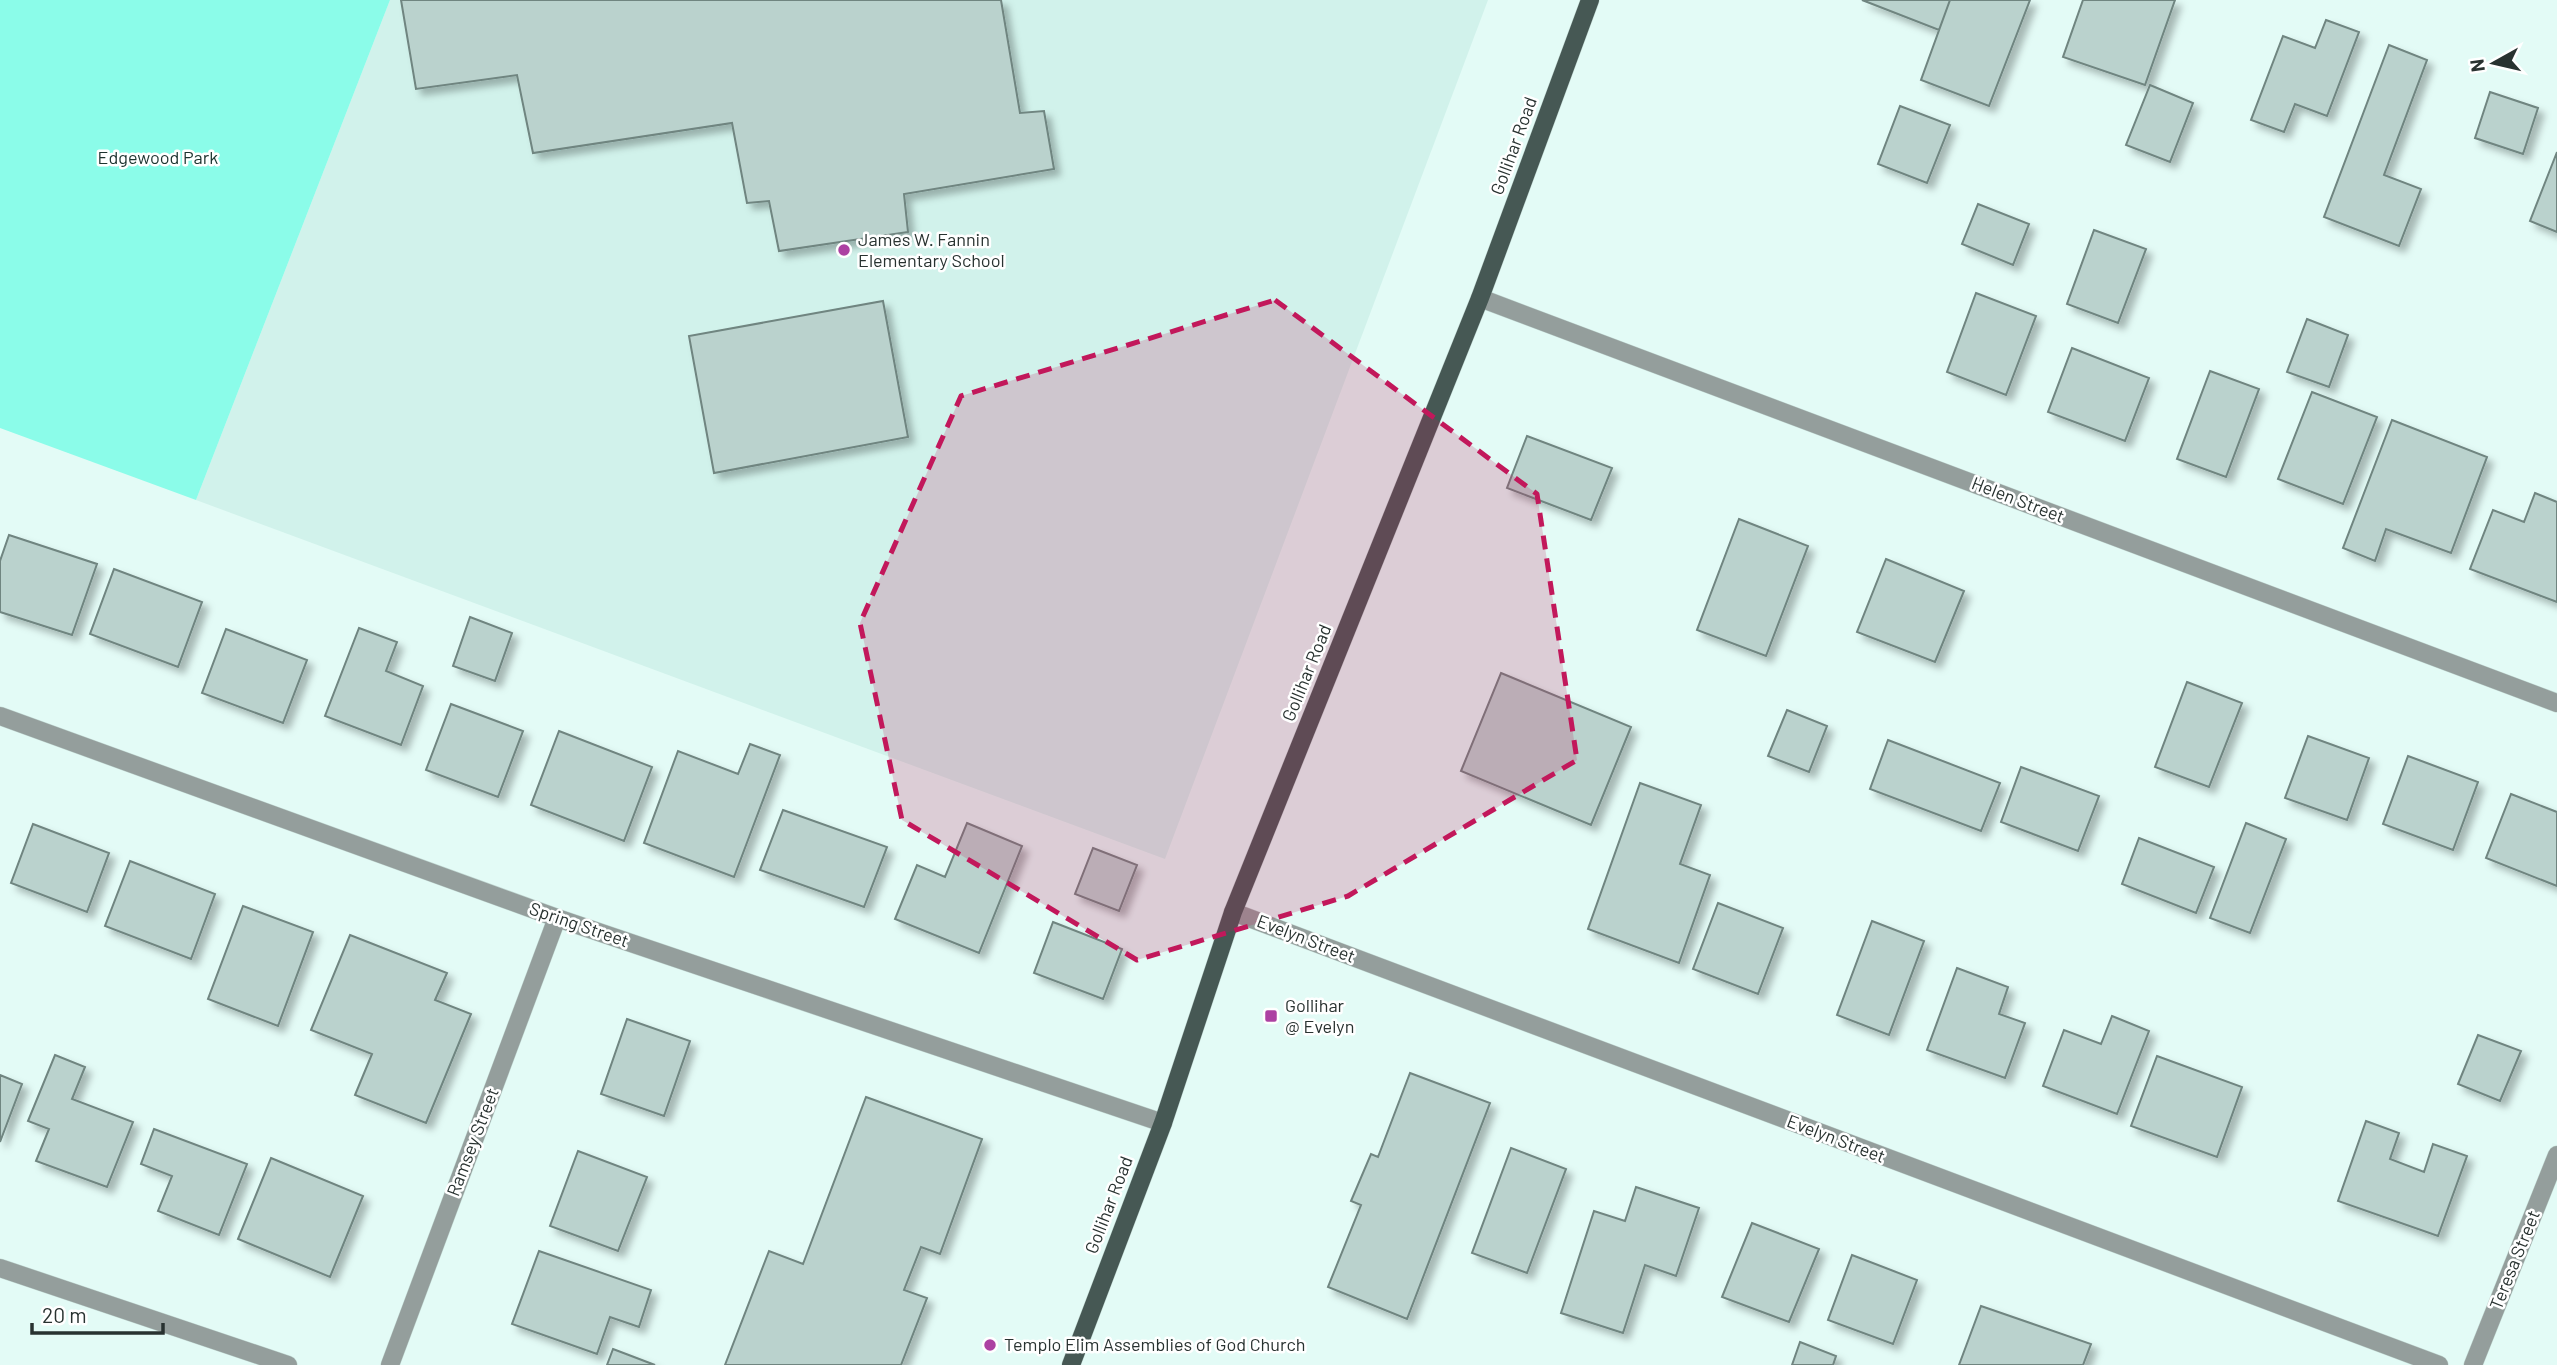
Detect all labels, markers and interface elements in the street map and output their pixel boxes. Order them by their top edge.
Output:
north arrow [2459,28,2529,98]
text: N [2464,58,2489,73]
street label: Gollihar Road [1485,94,1541,198]
park label: Edgewood Park [98,146,218,168]
place label: James W. Fannin Elementary School [858,228,1005,271]
marker: James W. Fannin Elementary School [836,242,852,258]
street label: Helen Street [1969,471,2068,527]
street label: Gollihar Road [1277,621,1335,724]
street label: Spring Street [527,897,632,951]
street label: Evelyn Street [1254,909,1359,967]
place label: Gollihar @ Evelyn [1285,994,1354,1037]
marker: Gollihar @ Evelyn [1263,1008,1279,1024]
street label: Ramsey Street [441,1084,503,1199]
street label: Evelyn Street [1784,1109,1889,1167]
street label: Gollihar Road [1079,1153,1137,1256]
street label: Teresa Street [2484,1207,2544,1312]
scale bar [32,1292,163,1336]
text: 20 m [42,1302,87,1327]
place label: Templo Elim Assemblies of God Church [1004,1333,1306,1355]
marker: Templo Elim Assemblies of God Church [982,1337,998,1353]

